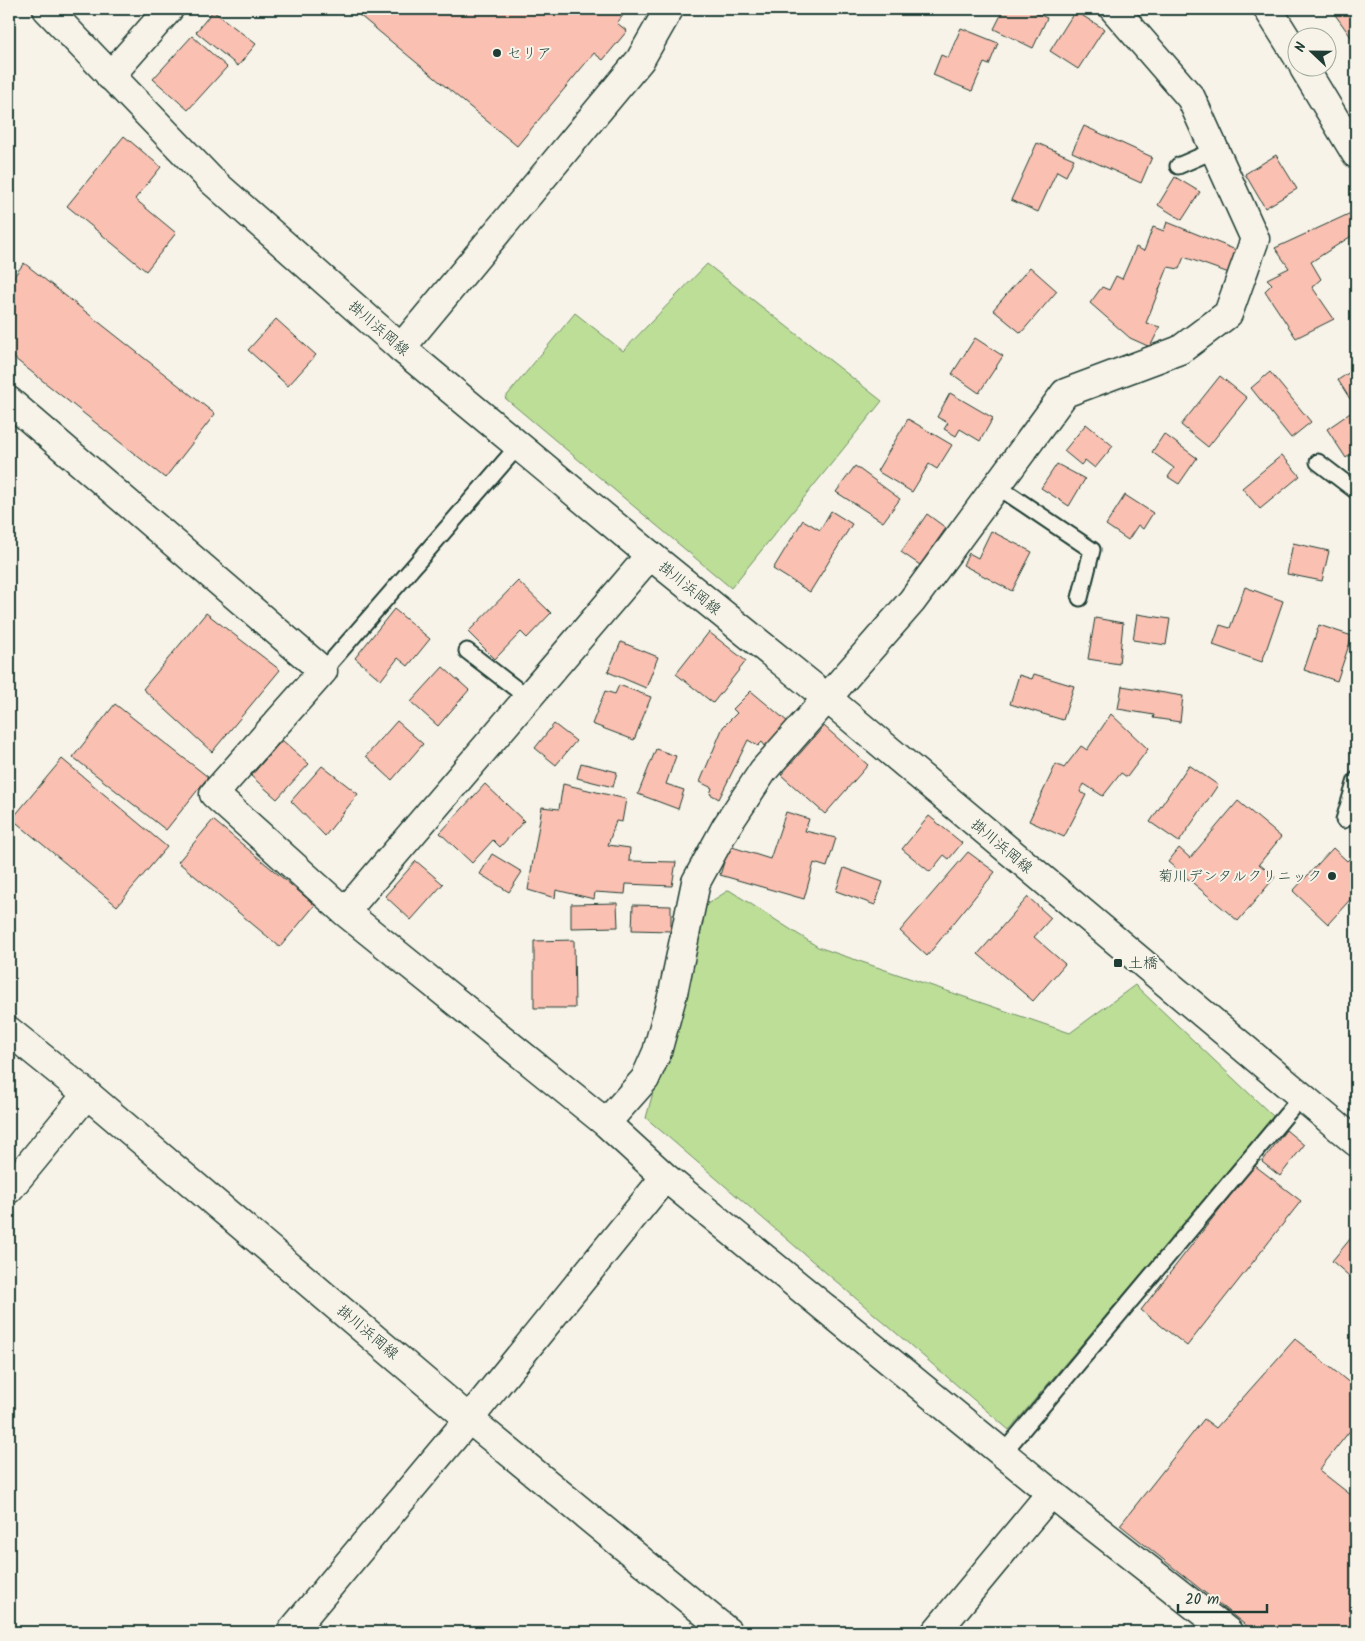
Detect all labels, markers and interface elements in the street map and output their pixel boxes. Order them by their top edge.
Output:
north arrow [1288,28,1338,78]
text: N [1289,39,1313,56]
place label: セリア [507,42,552,66]
marker: セリア [491,47,503,59]
street label: 掛川浜岡線 [342,295,415,362]
street label: 掛川浜岡線 [653,556,726,622]
street label: 掛川浜岡線 [965,813,1038,880]
place label: 菊川デンタルクリニック [1158,865,1322,889]
marker: 菊川デンタルクリニック [1326,870,1338,882]
place label: 土橋 [1128,952,1158,976]
marker: 土橋 [1112,957,1124,969]
street label: 掛川浜岡線 [331,1299,404,1366]
scale bar [1178,1581,1266,1613]
text: 20 m [1185,1588,1219,1612]

